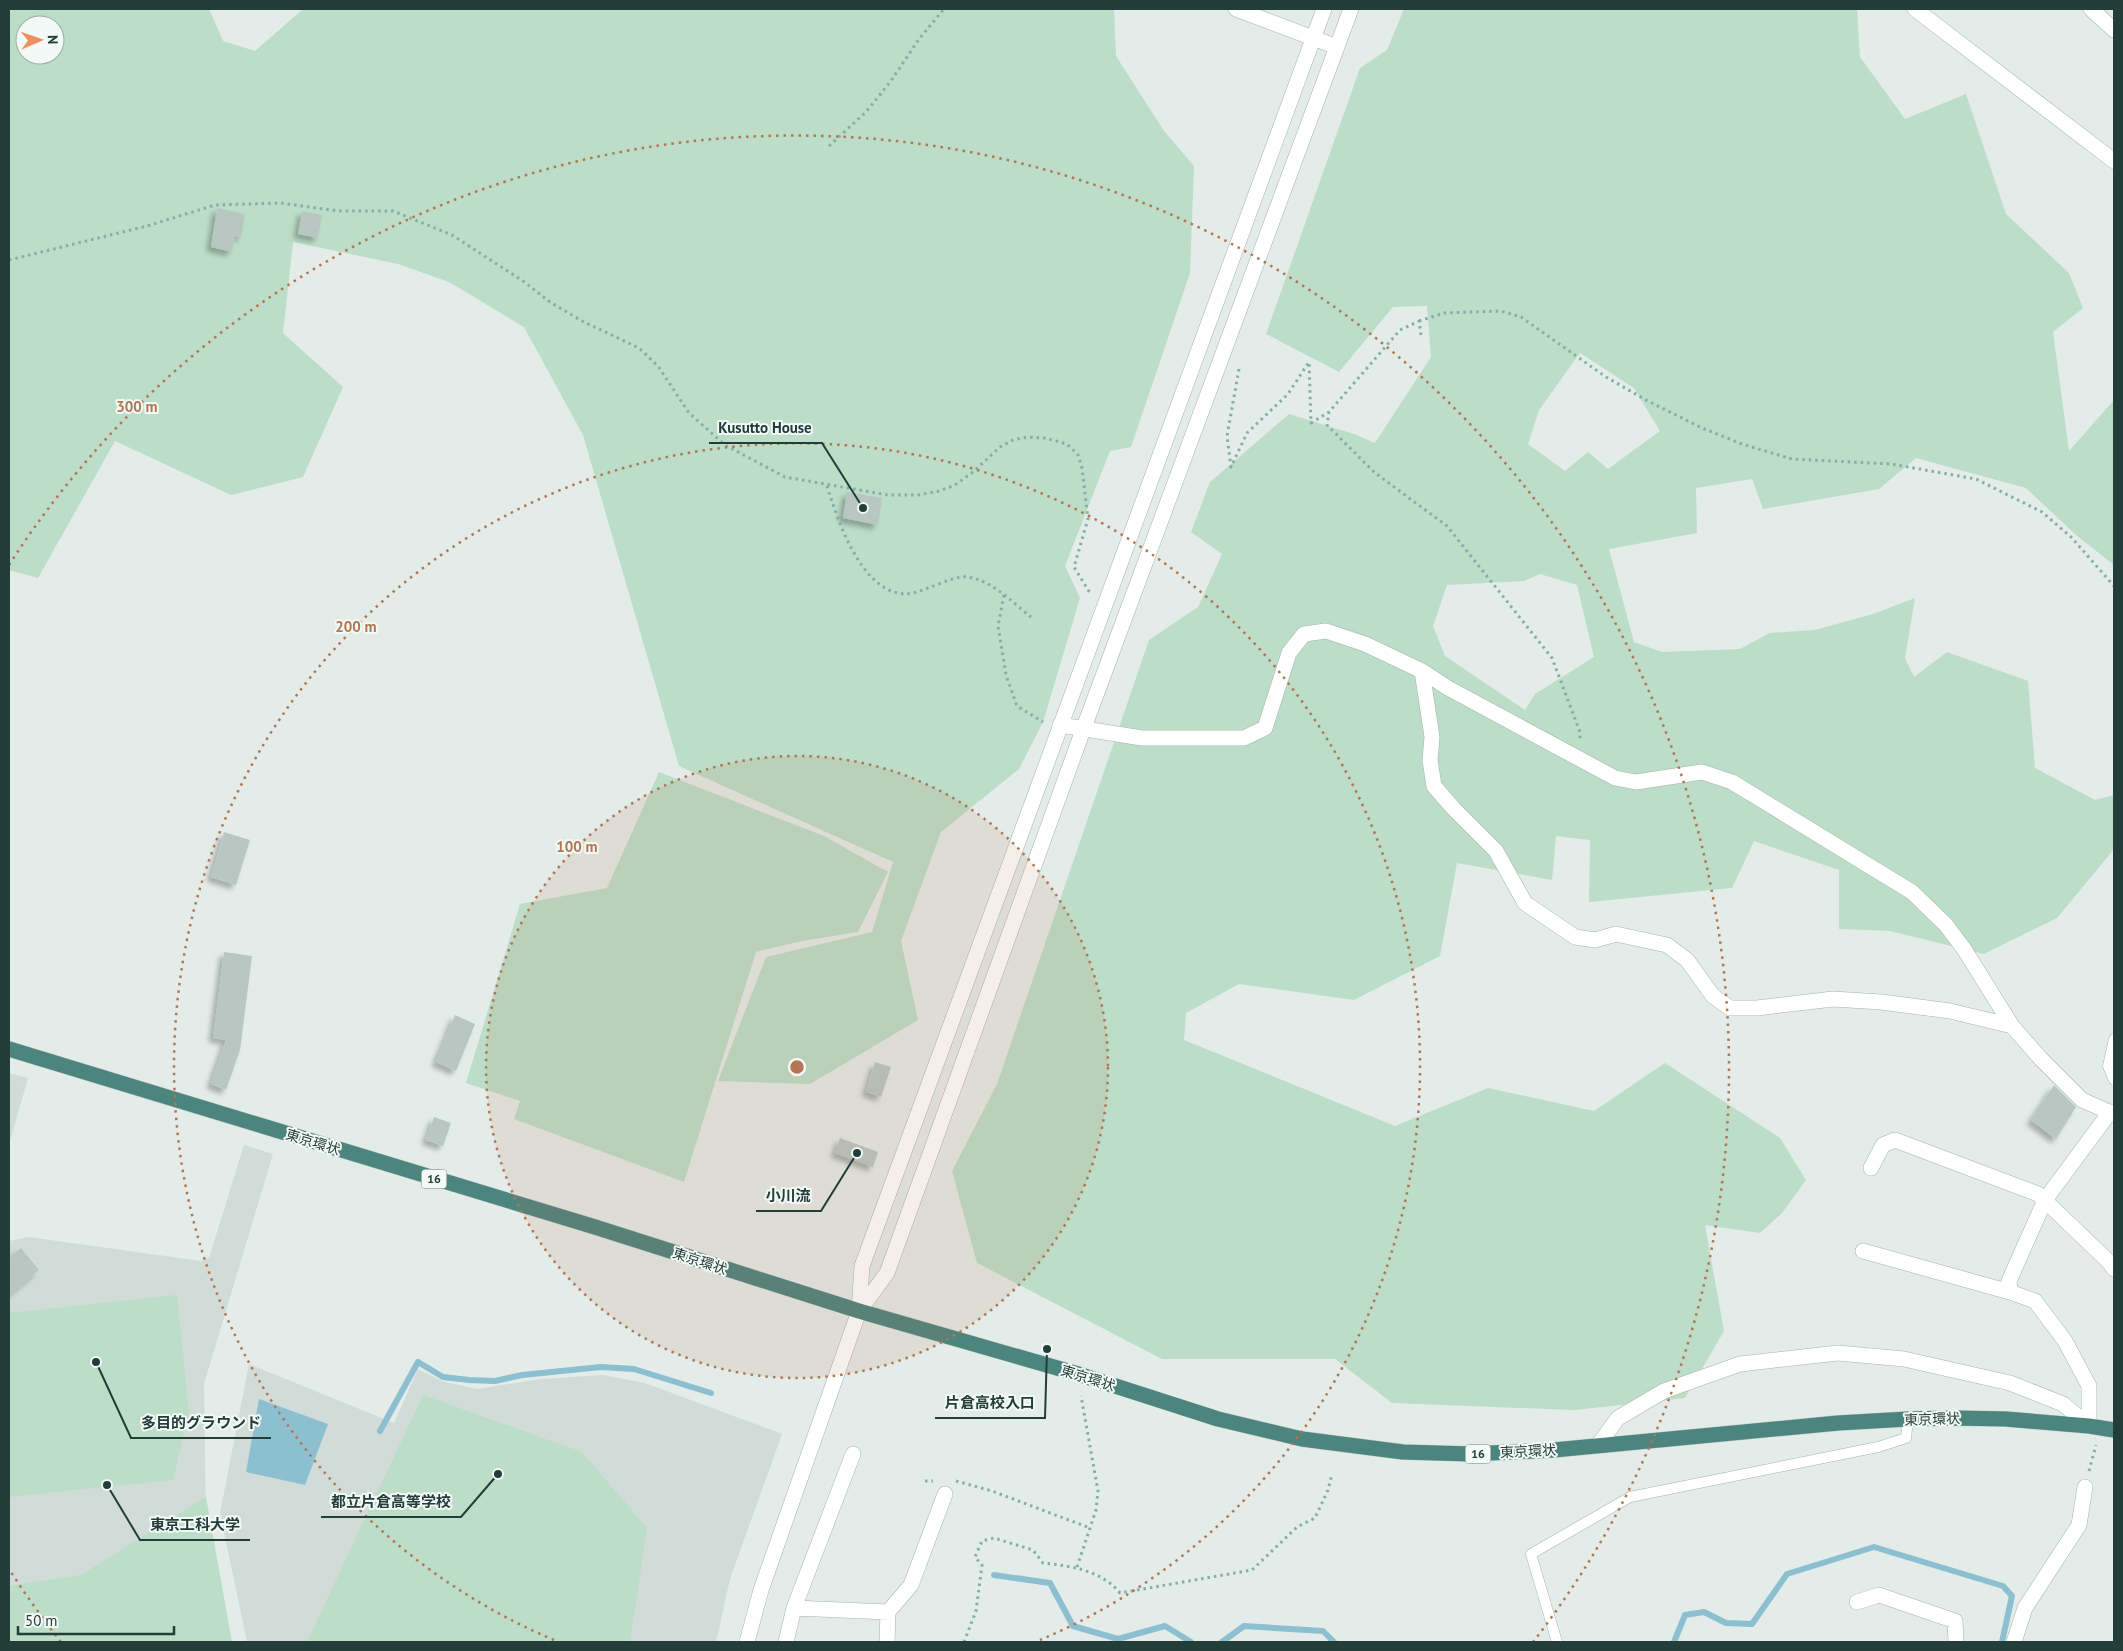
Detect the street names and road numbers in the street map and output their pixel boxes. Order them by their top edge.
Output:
street label: 東京環状 [284,1125,342,1159]
road number: 16 [422,1170,446,1188]
street label: 東京環状 [671,1244,729,1278]
street label: 東京環状 [1059,1361,1117,1395]
street label: 東京環状 [1904,1409,1960,1429]
street label: 東京環状 [1500,1441,1556,1461]
road number: 16 [1466,1445,1490,1464]

